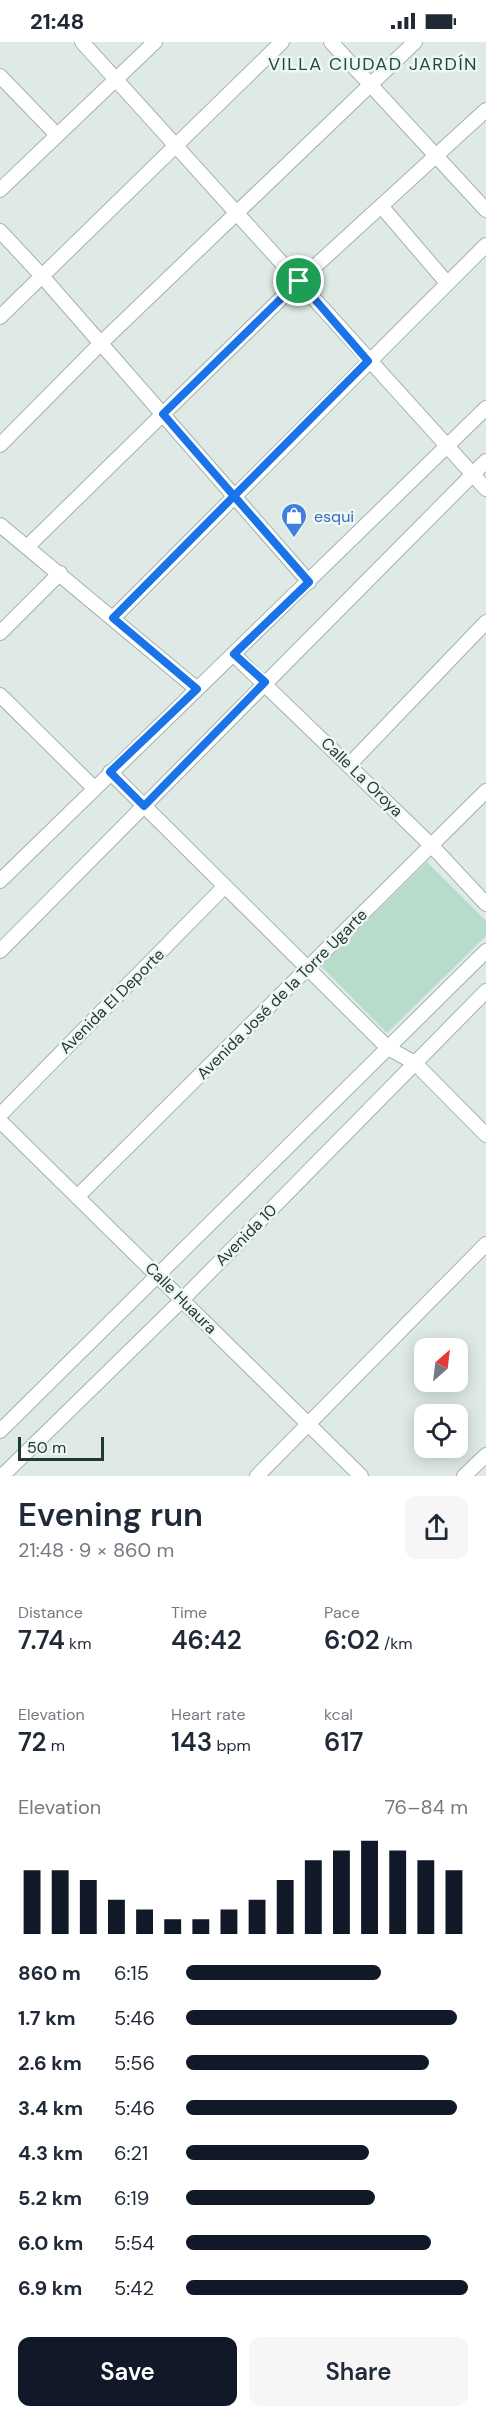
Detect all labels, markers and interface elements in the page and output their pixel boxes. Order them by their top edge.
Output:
text: 21:48 [30,7,85,36]
district label: VILLA CIUDAD JARDÍN [268,52,478,76]
pin [273,255,324,306]
icon: arrive [282,264,315,297]
shop icon: esqui [279,501,309,539]
place label: esqui [314,506,354,527]
street label: Calle La Oroya [317,733,407,821]
street label: Avenida José de la Torre Ugarte [192,904,372,1084]
street label: Avenida El Deporte [55,944,169,1058]
street label: Avenida 10 [211,1200,281,1270]
street label: Calle Huaura [141,1258,221,1338]
north arrow [414,1338,468,1392]
map controls [414,1338,468,1458]
button: locate [414,1404,468,1458]
scale bar [18,1434,104,1462]
text: 50 m [27,1437,66,1458]
text: Evening run [18,1493,203,1536]
button: share [405,1496,468,1559]
text: 21:48 · 9 × 860 m [18,1537,174,1563]
text: Distance [18,1602,83,1623]
text: Time [171,1602,207,1623]
text: Pace [324,1602,360,1623]
text: 7.74 [18,1623,65,1657]
text: 46:42 [171,1623,242,1657]
text: 6:02 [324,1623,380,1657]
text: km [65,1633,91,1654]
text: /km [380,1633,413,1654]
text: Elevation [18,1704,85,1725]
text: Heart rate [171,1704,246,1725]
text: kcal [324,1704,353,1725]
text: 72 [18,1725,47,1759]
text: 143 [171,1725,212,1759]
text: 617 [324,1725,363,1759]
text: m [47,1735,65,1756]
text: bpm [212,1735,251,1756]
text: Elevation [18,1794,101,1820]
text: 76–84 m [384,1794,468,1820]
text: 860 m [18,1960,81,1986]
text: 6:15 [114,1960,149,1986]
text: 1.7 km [18,2005,76,2031]
text: 5:46 [114,2005,155,2031]
text: 2.6 km [18,2050,82,2076]
text: 5:56 [114,2050,155,2076]
text: 3.4 km [18,2095,83,2121]
text: 5:46 [114,2095,155,2121]
text: 4.3 km [18,2140,83,2166]
text: 6:21 [114,2140,148,2166]
text: 5.2 km [18,2185,82,2211]
text: 6:19 [114,2185,149,2211]
text: 6.0 km [18,2230,83,2256]
text: 5:54 [114,2230,155,2256]
text: 6.9 km [18,2275,82,2301]
text: 5:42 [114,2275,154,2301]
button: Save [18,2337,237,2406]
button: Share [249,2337,468,2406]

